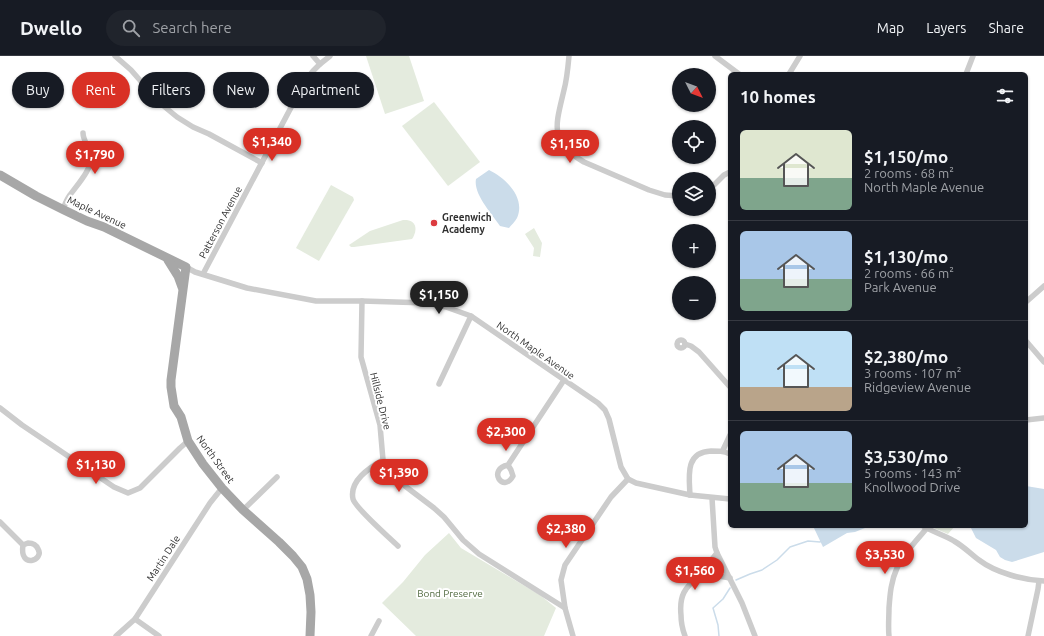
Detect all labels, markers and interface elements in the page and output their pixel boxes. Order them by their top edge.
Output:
search box [106,10,386,46]
text: Dwello [20,17,82,39]
icon: search [120,17,142,39]
text: Search here [152,19,232,36]
text: Map [877,20,904,36]
text: Layers [926,20,966,36]
text: Share [988,20,1024,36]
north arrow [672,68,716,112]
map controls [672,68,716,320]
chip: Buy [12,72,64,108]
chip: Rent [72,72,130,108]
chip: Filters [138,72,205,108]
chip: New [213,72,269,108]
chip: Apartment [277,72,374,108]
icon: filters [994,85,1016,107]
text: 10 homes [740,87,816,106]
button: locate [672,120,716,164]
pin: $1,340 [239,128,305,162]
pin: $1,150 [537,130,603,164]
text: $1,340 [252,134,292,148]
text: $1,150 [550,136,590,150]
pin: $1,790 [62,141,128,175]
icon: home [772,146,820,194]
text: $1,790 [75,147,115,161]
text: $1,150/mo [864,147,948,166]
text: 2 rooms · 68 m² [864,166,954,180]
button: layers [672,172,716,216]
text: North Maple Avenue [864,180,984,194]
street label: Patterson Avenue [197,184,244,260]
street label: Maple Avenue [66,194,128,231]
place label: Greenwich Academy [442,212,492,235]
marker: Greenwich Academy [429,218,439,228]
button: + [672,224,716,268]
icon: home [772,247,820,295]
text: $1,130/mo [864,247,948,266]
text: 2 rooms · 66 m² [864,266,954,280]
button: − [672,276,716,320]
text: Park Avenue [864,280,937,294]
pin: $1,150 [406,281,472,315]
text: $1,150 [419,287,459,301]
street label: North Maple Avenue [495,319,577,381]
icon: home [772,347,820,395]
text: $2,380/mo [864,347,948,366]
text: 3 rooms · 107 m² [864,366,961,380]
street label: Hillside Drive [368,371,393,431]
text: Ridgeview Avenue [864,380,971,394]
pin: $2,300 [473,418,539,452]
text: $2,300 [486,424,526,438]
street label: North Street [194,433,237,485]
icon: home [772,447,820,495]
text: $3,530/mo [864,447,948,466]
pin: $1,130 [63,451,129,485]
text: $1,130 [76,457,116,471]
pin: $1,390 [366,459,432,493]
text: $1,390 [379,465,419,479]
text: 5 rooms · 143 m² [864,466,961,480]
text: Knollwood Drive [864,480,960,494]
pin: $2,380 [533,515,599,549]
text: $2,380 [546,521,586,535]
street label: Martin Dale [145,533,182,583]
pin: $3,530 [852,541,918,575]
text: $3,530 [865,547,905,561]
pin: $1,560 [662,557,728,591]
text: $1,560 [675,563,715,577]
park label: Bond Preserve [417,588,483,599]

